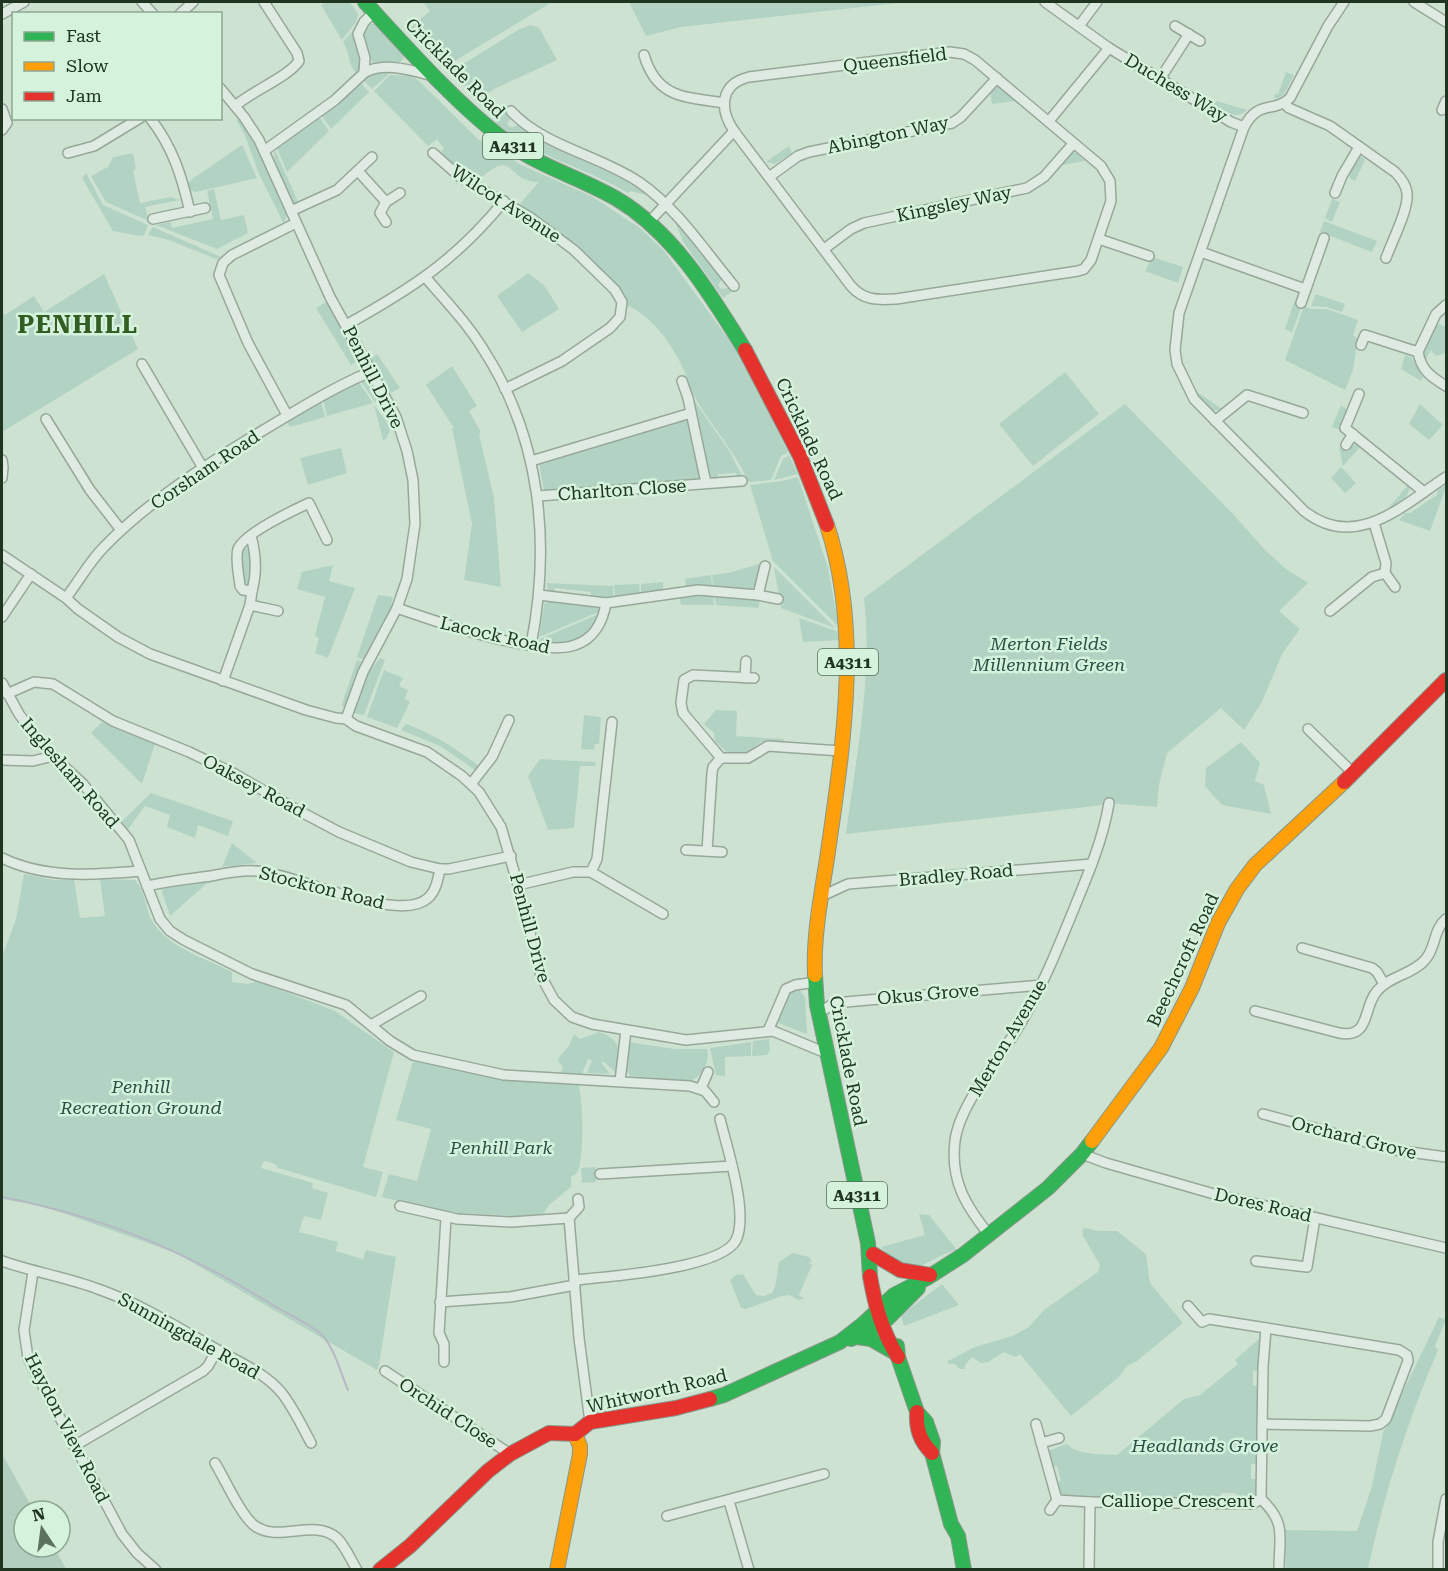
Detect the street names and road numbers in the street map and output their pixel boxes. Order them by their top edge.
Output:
street label: Cricklade Road [401,13,510,122]
street label: Queensfield [842,43,948,76]
street label: Duchess Way [1121,49,1232,127]
street label: Abington Way [825,111,951,158]
road number: A4311 [483,133,543,159]
street label: Wilcot Avenue [448,160,565,247]
street label: Kingsley Way [894,181,1014,226]
street label: Penhill Drive [339,322,408,432]
street label: Cricklade Road [772,374,847,504]
street label: Corsham Road [146,425,263,514]
street label: Charlton Close [557,475,687,504]
street label: Lacock Road [438,612,553,657]
road number: A4311 [818,649,878,675]
street label: Inglesham Road [17,713,124,832]
street label: Oaksey Road [199,750,309,822]
street label: Bradley Road [898,859,1015,890]
street label: Stockton Road [257,862,387,913]
street label: Penhill Drive [506,871,555,985]
street label: Beechcroft Road [1142,889,1223,1030]
street label: Merton Avenue [964,975,1051,1100]
street label: Okus Grove [876,979,980,1008]
street label: Cricklade Road [826,994,872,1128]
street label: Orchard Grove [1289,1112,1419,1163]
road number: A4311 [827,1182,887,1208]
street label: Dores Road [1212,1183,1314,1226]
street label: Sunningdale Road [115,1288,264,1383]
street label: Haydon View Road [21,1350,114,1506]
street label: Whitworth Road [585,1364,729,1417]
street label: Orchid Close [395,1373,501,1452]
street label: Calliope Crescent [1101,1490,1255,1511]

